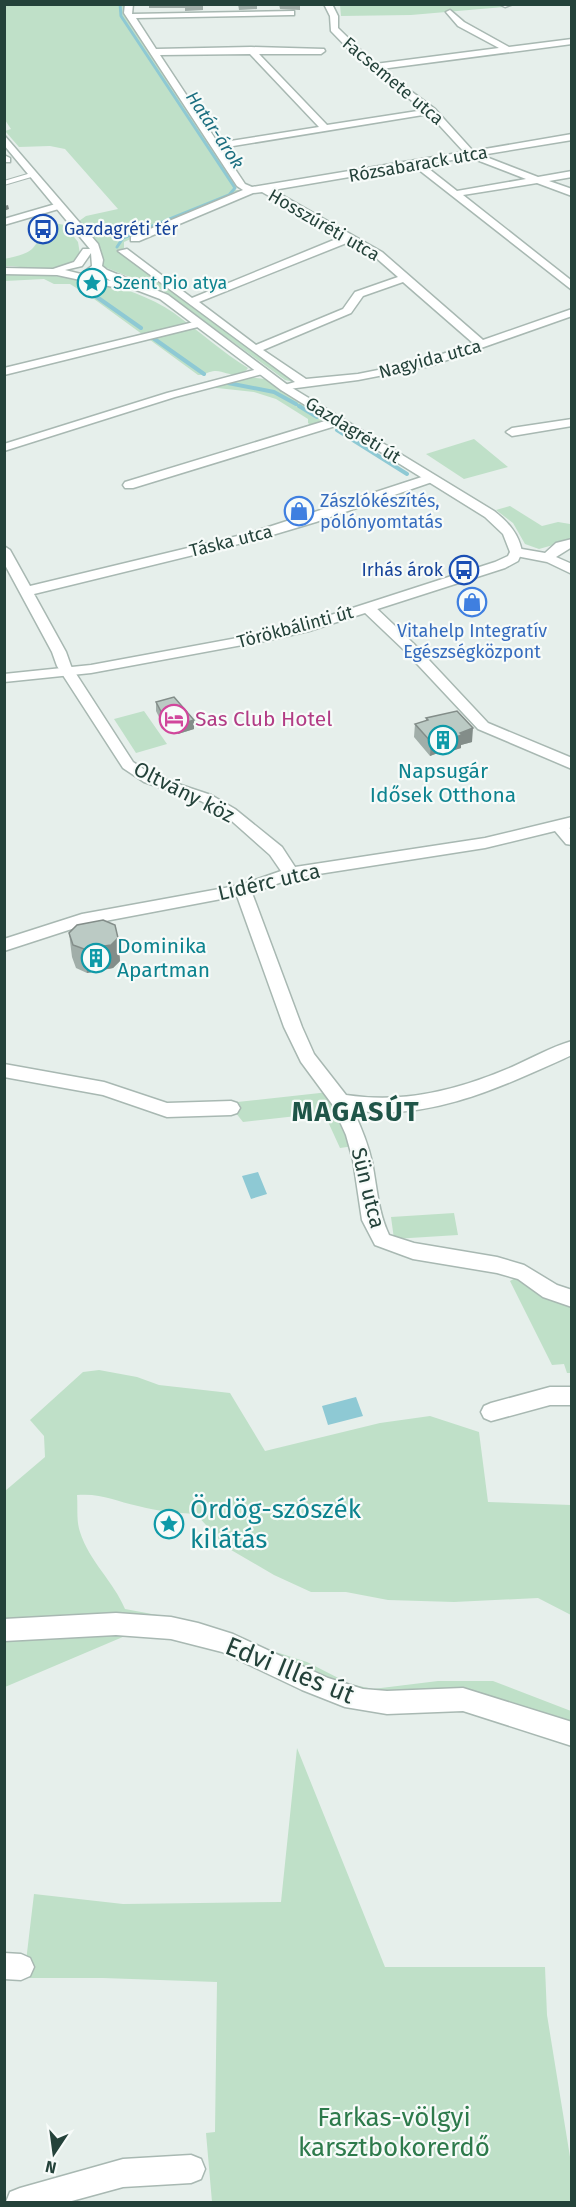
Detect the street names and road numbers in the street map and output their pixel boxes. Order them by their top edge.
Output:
street label: Facsemete utca [338,32,448,130]
street label: Rózsabarack utca [347,141,489,187]
street label: Hosszúréti utca [264,184,384,266]
street label: Nagyida utca [376,335,484,383]
street label: Gazdagréti út [301,392,405,468]
street label: Táska utca [187,520,275,562]
street label: Törökbálinti út [235,601,356,653]
street label: Oltvány köz [129,756,239,828]
street label: Lidérc utca [215,858,323,906]
street label: Sün utca [345,1145,391,1231]
street label: Edvi Illés út [221,1631,359,1711]

